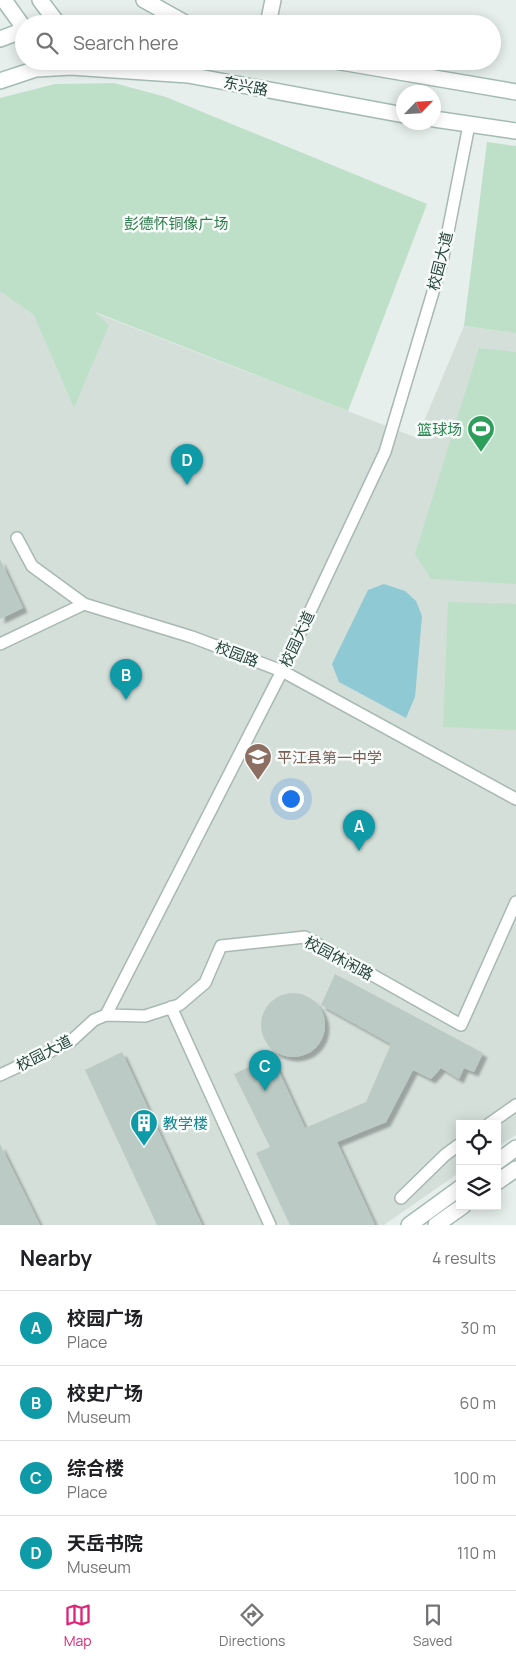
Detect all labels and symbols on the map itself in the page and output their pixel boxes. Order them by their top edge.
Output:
street label: 东兴路 [222,71,270,101]
north arrow [396,85,441,130]
park label: 彭德怀铜像广场 [123,213,229,234]
street label: 校园大道 [423,229,457,293]
sports icon: 篮球场 [466,414,496,453]
place label: 篮球场 [417,419,462,440]
pin: D [171,444,203,485]
street label: 校园大道 [275,607,319,671]
street label: 校园路 [212,636,262,672]
pin: B [110,659,142,700]
school or university icon: 平江县第一中学 [243,742,273,781]
place label: 平江县第一中学 [277,747,382,768]
your location [278,786,304,812]
pin: A [343,810,375,851]
street label: 校园休闲路 [301,931,377,985]
street label: 校园大道 [12,1030,76,1076]
pin: C [249,1050,281,1091]
building icon: 教学楼 [129,1108,159,1147]
place label: 教学楼 [163,1113,208,1134]

